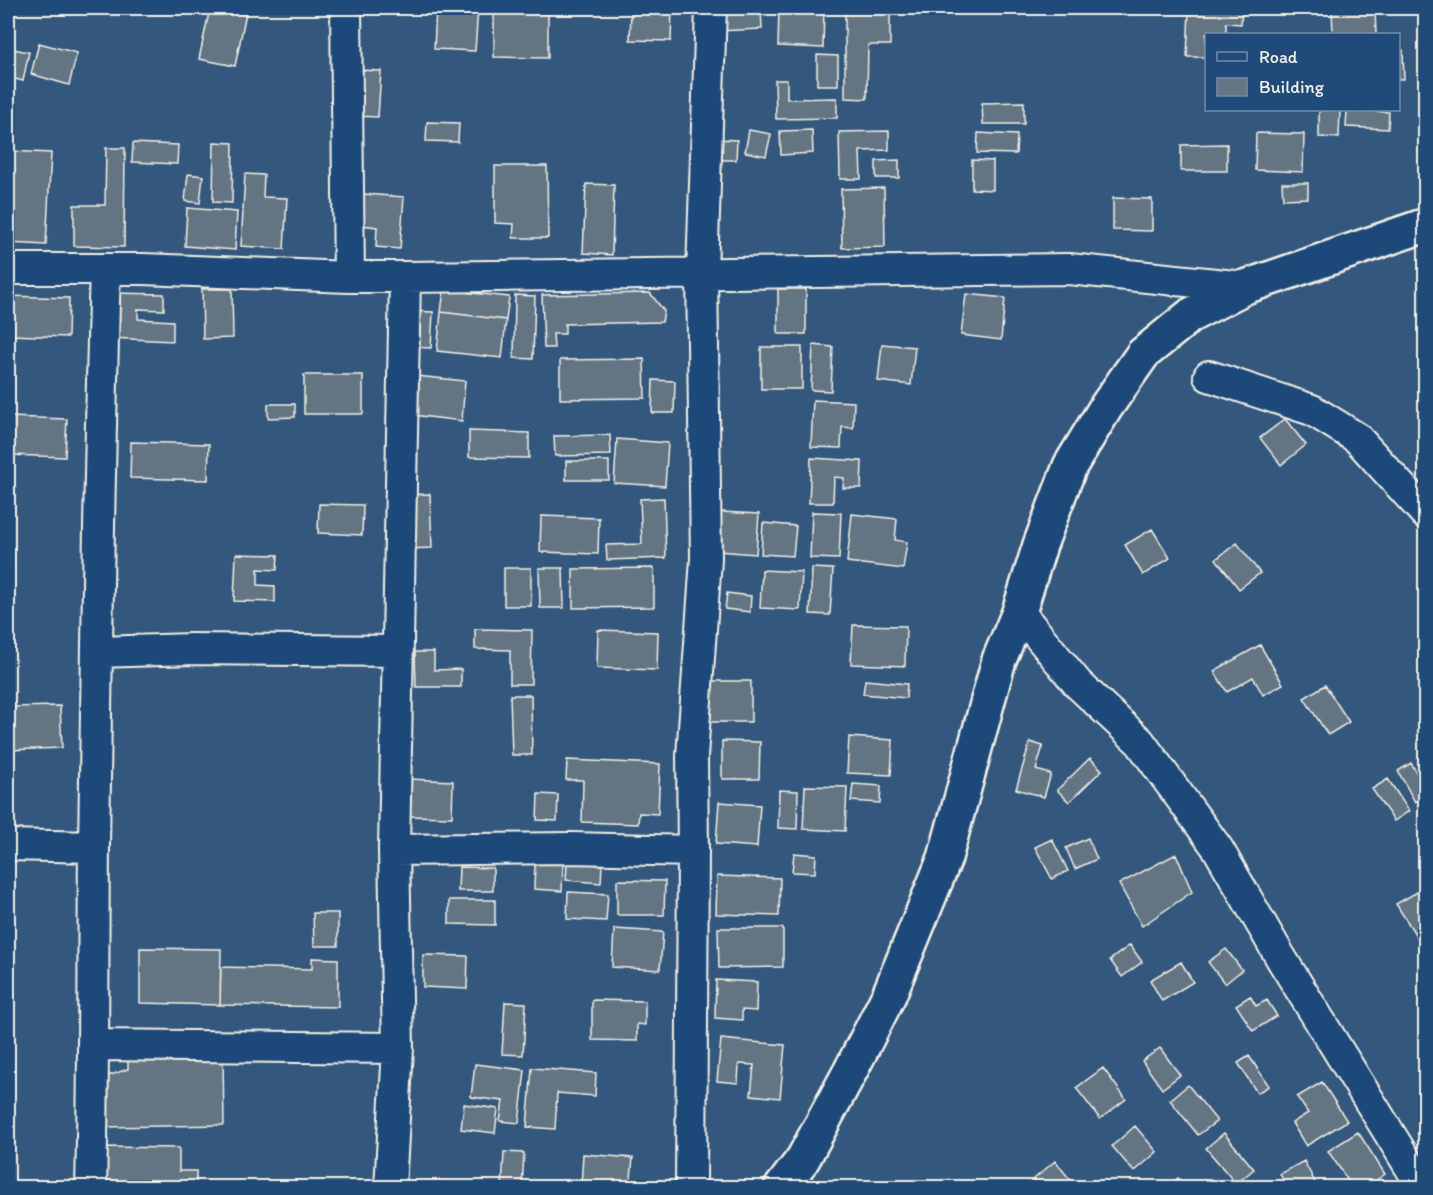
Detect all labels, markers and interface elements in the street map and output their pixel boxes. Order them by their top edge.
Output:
legend [1205,33,1400,111]
text: Road [1259,46,1298,68]
text: Building [1259,76,1325,98]

